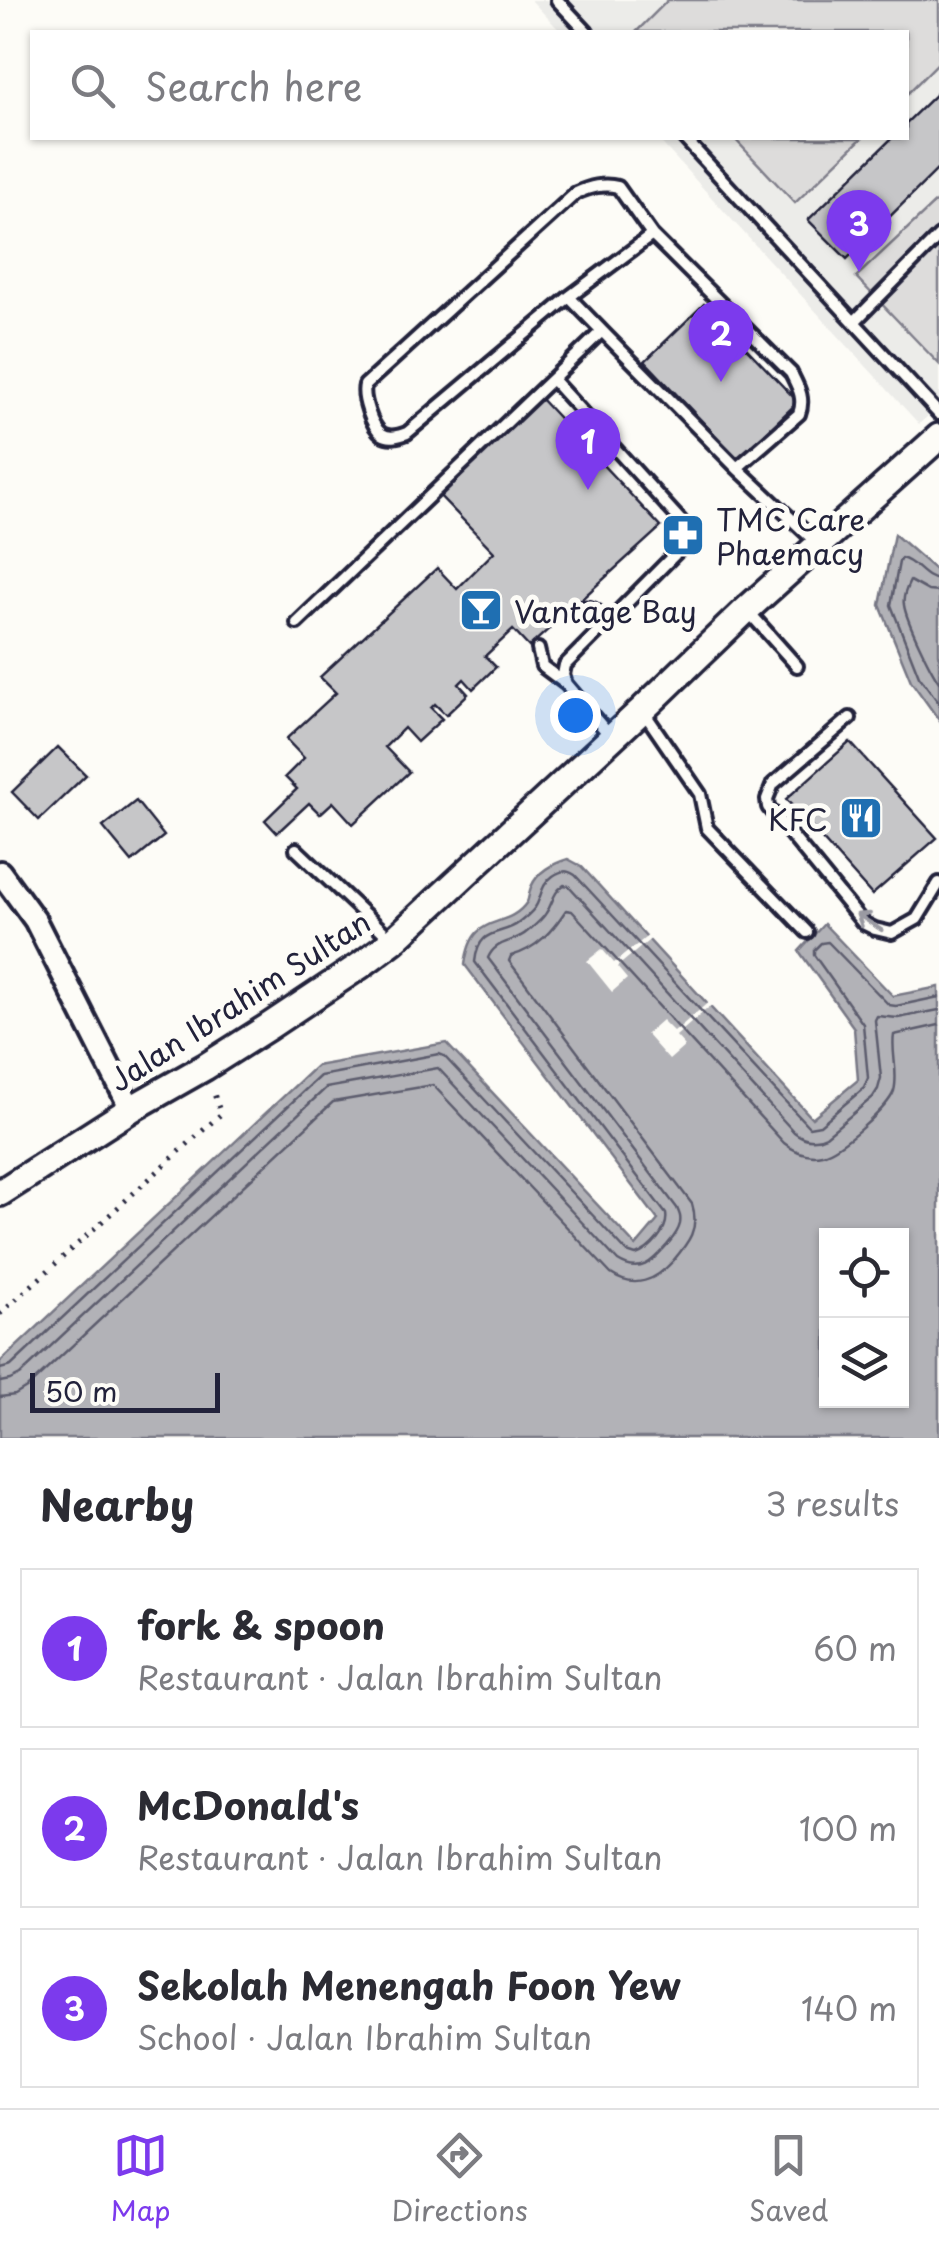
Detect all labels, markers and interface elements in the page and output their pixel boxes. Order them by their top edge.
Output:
search box [30,30,909,140]
text: Search here [145,57,362,114]
icon: search [65,58,120,113]
pin: 3 [826,190,892,272]
pin: 2 [688,300,754,382]
pin: 1 [556,408,620,490]
place label: TMC Care Phaemacy [716,496,865,575]
pharmacy icon: TMC Care Phaemacy [660,512,706,558]
bar icon: Vantage Bay [458,587,504,633]
place label: Vantage Bay [514,588,697,633]
your location [550,690,601,741]
restaurant icon: KFC [838,795,884,841]
place label: KFC [768,796,828,841]
street label: Jalan Ibrahim Sultan [100,899,378,1101]
one-way arrow [855,912,884,932]
map controls [819,1228,909,1408]
button: locate [819,1228,909,1318]
button: layers [819,1318,909,1408]
scale bar [30,1368,220,1412]
text: 50 m [45,1369,118,1412]
text: Nearby [40,1472,194,1535]
text: 3 results [765,1479,899,1527]
text: fork & spoon [137,1596,385,1653]
text: 1 [67,1624,82,1672]
text: 60 m [813,1624,897,1672]
text: Restaurant · Jalan Ibrahim Sultan [137,1653,663,1701]
text: McDonald's [137,1776,359,1833]
text: 2 [63,1804,86,1852]
text: 100 m [799,1804,897,1852]
text: Restaurant · Jalan Ibrahim Sultan [137,1833,663,1881]
text: Sekolah Menengah Foon Yew [137,1956,681,2013]
text: 3 [64,1984,85,2032]
text: 140 m [801,1984,897,2032]
text: School · Jalan Ibrahim Sultan [137,2013,592,2061]
tab: Map [111,2128,170,2231]
tab: Directions [392,2128,528,2231]
tab: Saved [749,2128,828,2231]

